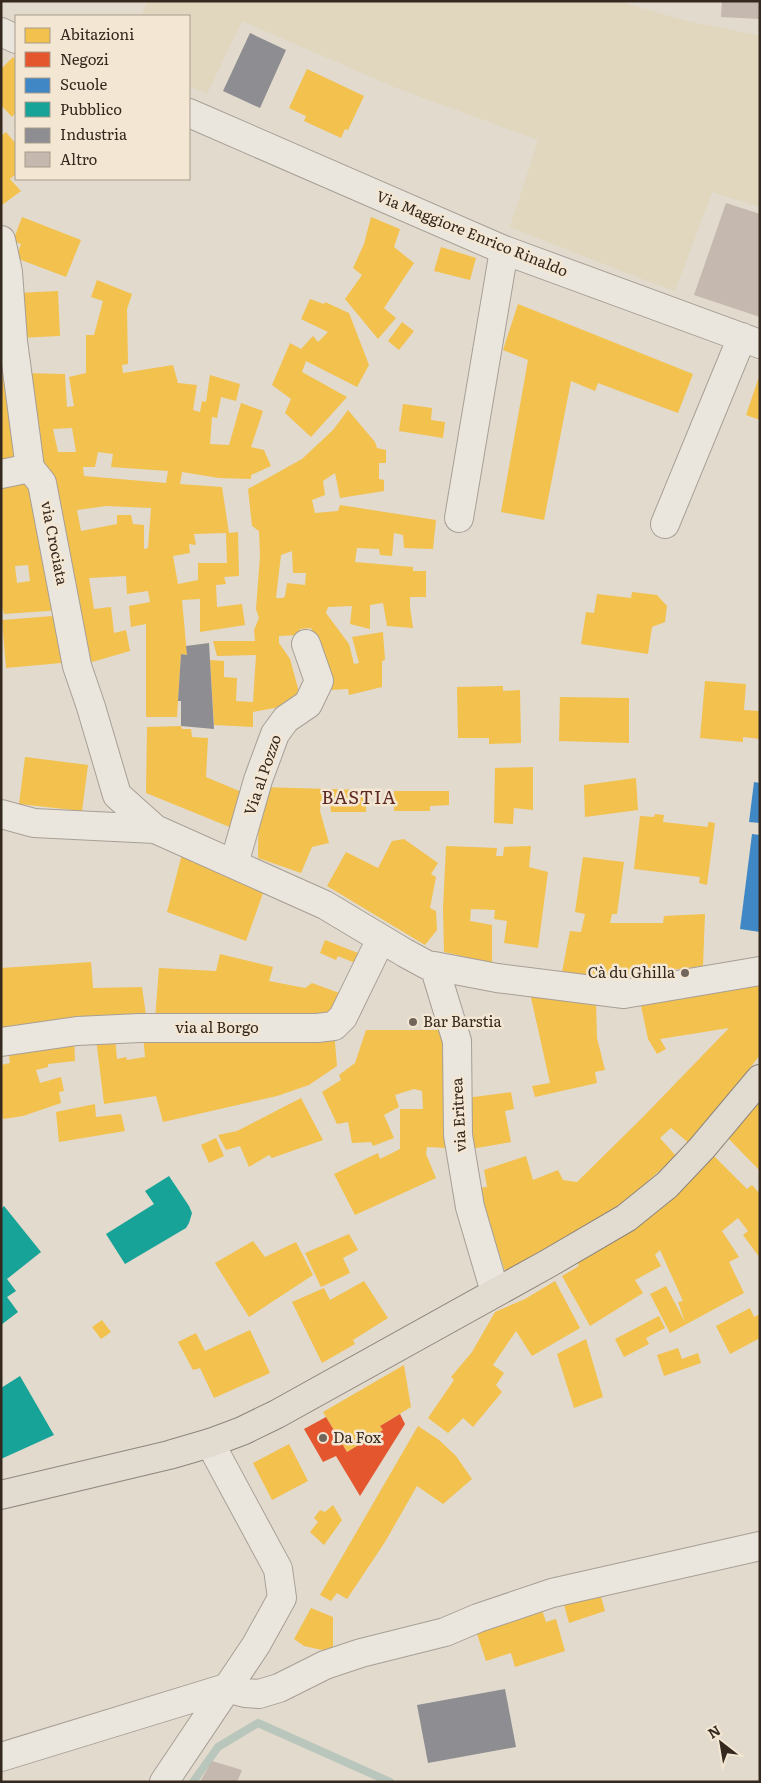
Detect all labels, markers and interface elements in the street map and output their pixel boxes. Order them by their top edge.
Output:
legend [15,15,190,180]
text: Abitazioni [60,22,134,45]
text: Negozi [60,47,109,70]
text: Scuole [60,72,107,95]
text: Pubblico [60,97,122,120]
text: Industria [60,122,128,145]
text: Altro [60,147,98,170]
street label: Via Maggiore Enrico Rinaldo [373,184,572,282]
street label: via Crociata [36,499,75,588]
street label: Via al Pozzo [237,731,286,818]
district label: BASTIA [321,783,397,810]
place label: Cà du Ghilla [588,960,676,983]
marker: Cà du Ghilla [679,967,691,979]
place label: Bar Barstia [423,1009,503,1032]
street label: via al Borgo [175,1015,259,1038]
marker: Bar Barstia [407,1016,419,1028]
street label: via Eritrea [444,1076,471,1153]
place label: Da Fox [333,1425,382,1448]
marker: Da Fox [317,1432,329,1444]
north arrow [696,1718,746,1768]
text: N [704,1719,724,1743]

